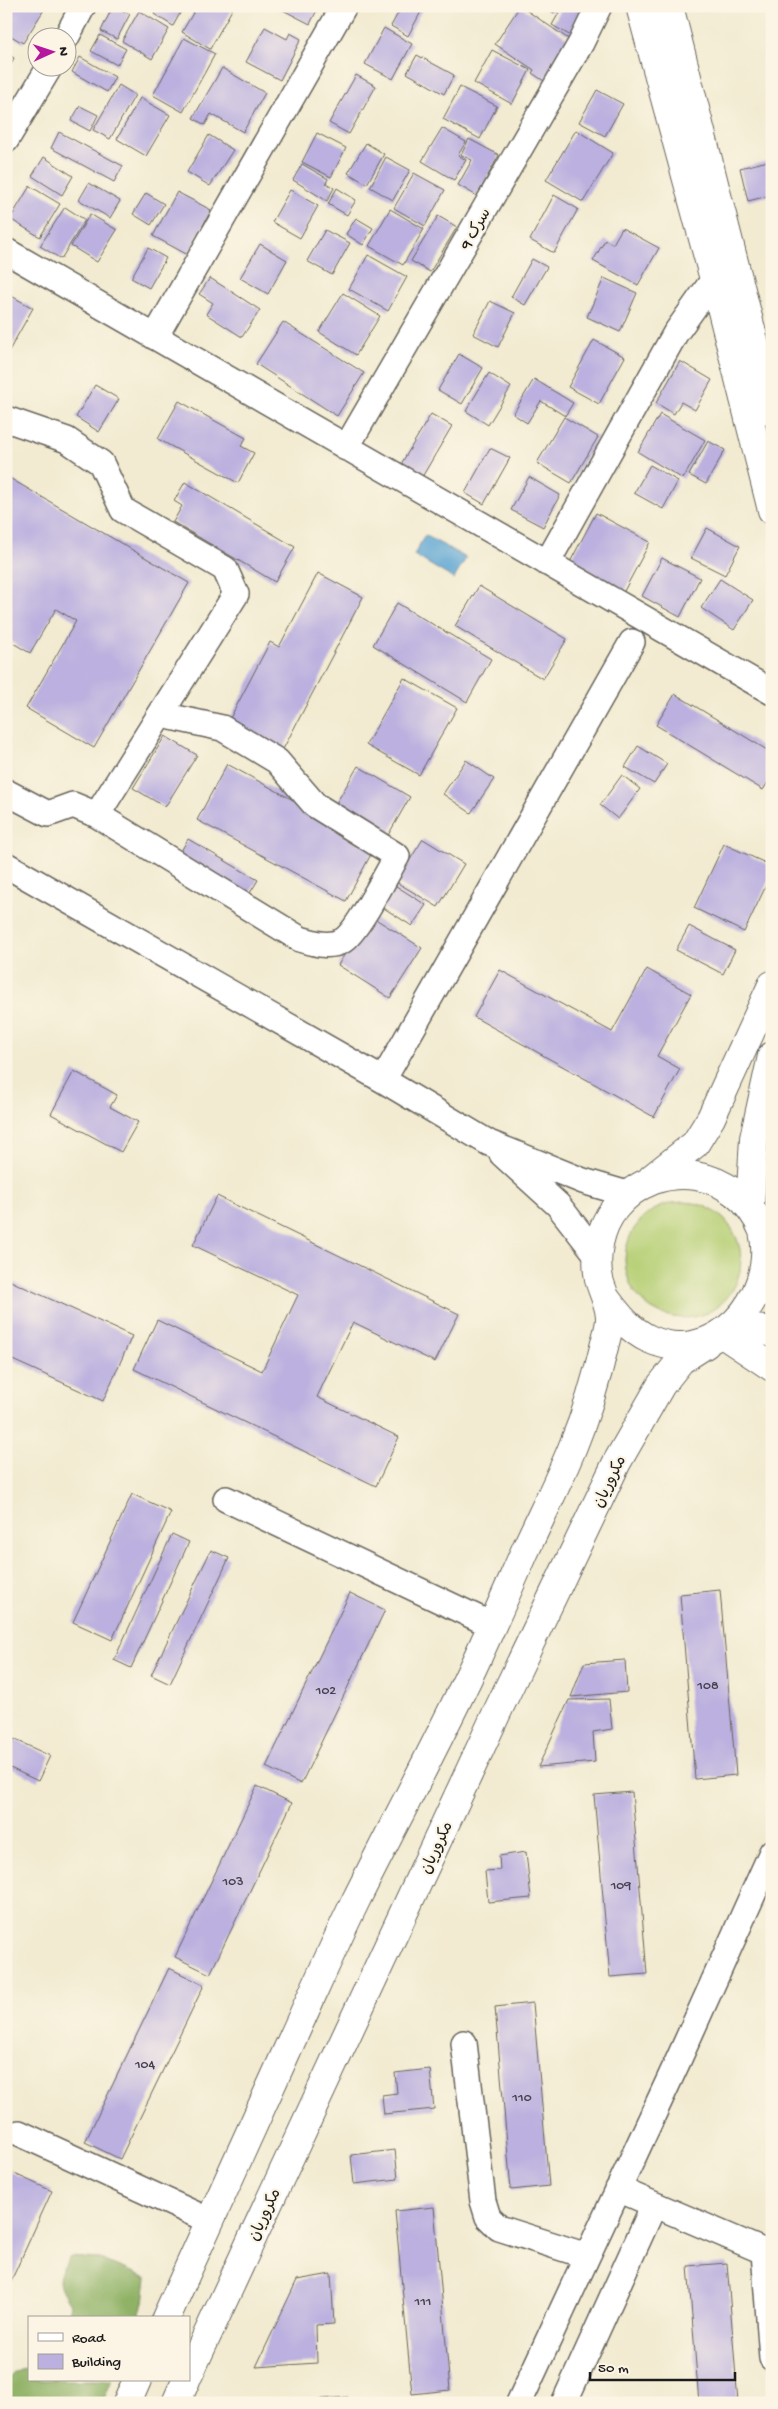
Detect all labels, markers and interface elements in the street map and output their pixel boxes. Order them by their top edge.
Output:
north arrow [28,28,78,78]
text: N [54,46,71,56]
street label: سرک 9 [457,206,496,255]
street label: مکروریان [590,1453,632,1512]
house number: 108 [696,1678,719,1695]
house number: 102 [315,1683,336,1700]
street label: مکروریان [418,1819,459,1878]
house number: 103 [222,1874,243,1891]
house number: 109 [610,1878,631,1895]
house number: 104 [134,2057,155,2074]
house number: 110 [511,2090,532,2107]
street label: مکروریان [246,2186,287,2245]
house number: 111 [414,2294,431,2311]
legend [28,2316,190,2382]
text: Road [72,2330,106,2348]
scale bar [590,2349,736,2381]
text: Building [71,2354,121,2372]
text: 50 m [598,2360,629,2378]

